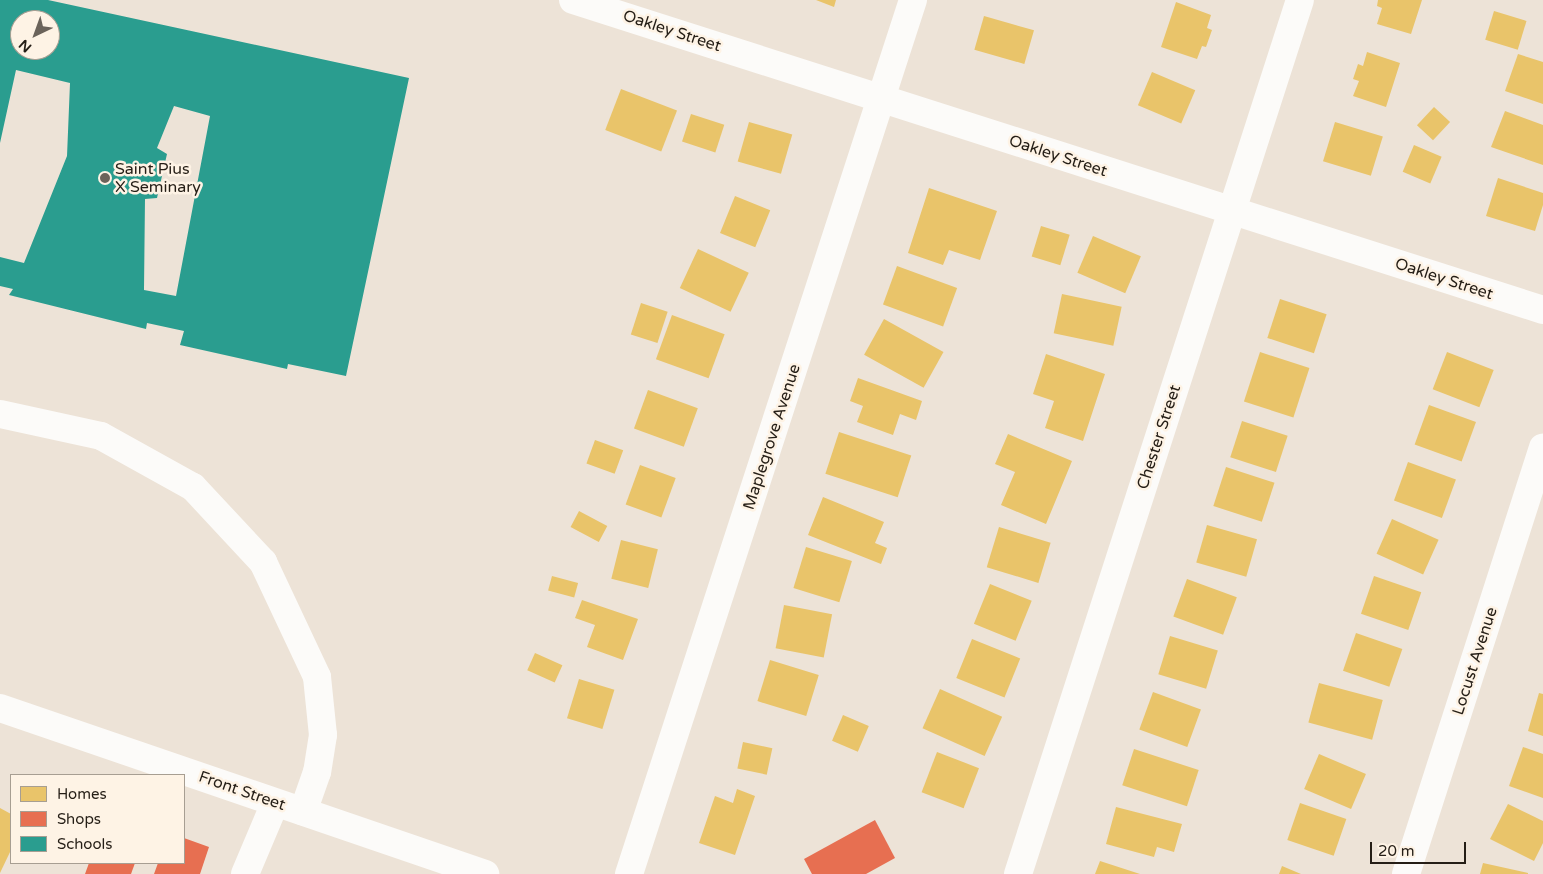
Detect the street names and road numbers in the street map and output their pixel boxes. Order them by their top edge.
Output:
street label: Oakley Street [621,6,723,56]
street label: Oakley Street [1007,131,1109,181]
street label: Oakley Street [1393,254,1495,304]
street label: Maplegrove Avenue [739,362,805,512]
street label: Chester Street [1133,382,1185,492]
street label: Locust Avenue [1449,605,1501,717]
street label: Front Street [196,767,288,815]

